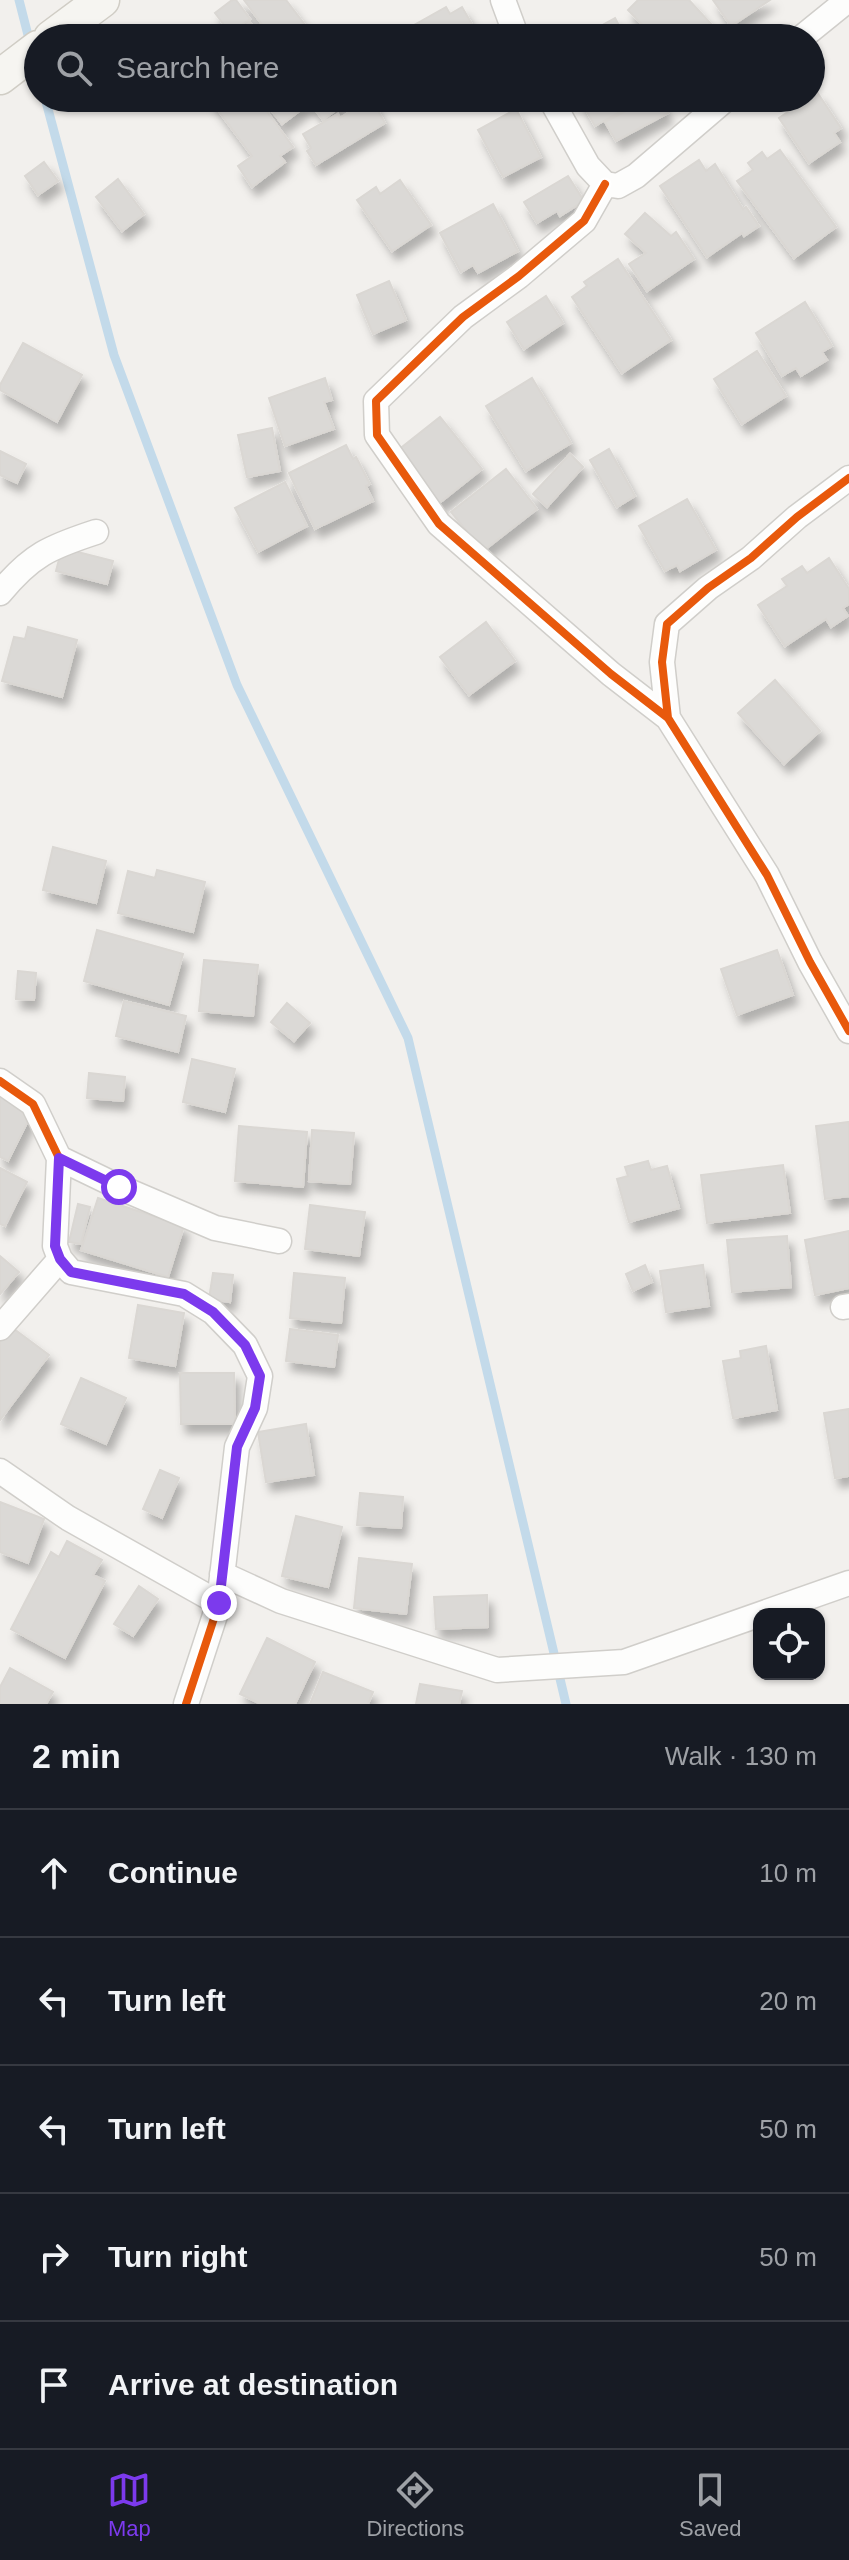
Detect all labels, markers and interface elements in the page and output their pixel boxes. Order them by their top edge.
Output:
search box [24,24,825,112]
icon: search [52,46,96,90]
text: Search here [116,51,279,84]
route start [101,1169,137,1205]
route end [201,1585,237,1621]
map controls [753,1608,825,1680]
button: locate [753,1608,825,1680]
text: 2 min [32,1737,121,1775]
text: Walk · 130 m [665,1741,817,1771]
icon: ahead [32,1851,76,1895]
text: Continue [108,1856,238,1889]
text: 10 m [759,1858,817,1888]
icon: left [32,1979,76,2023]
text: Turn left [108,1984,226,2017]
text: 20 m [759,1986,817,2016]
icon: left [32,2107,76,2151]
text: Turn left [108,2112,226,2145]
text: 50 m [759,2114,817,2144]
icon: right [32,2235,76,2279]
text: Turn right [108,2240,247,2273]
text: 50 m [759,2242,817,2272]
icon: arrive [32,2363,76,2407]
text: Arrive at destination [108,2368,398,2401]
tab: Map [107,2468,151,2542]
tab: Directions [366,2468,464,2542]
tab: Saved [679,2468,742,2542]

